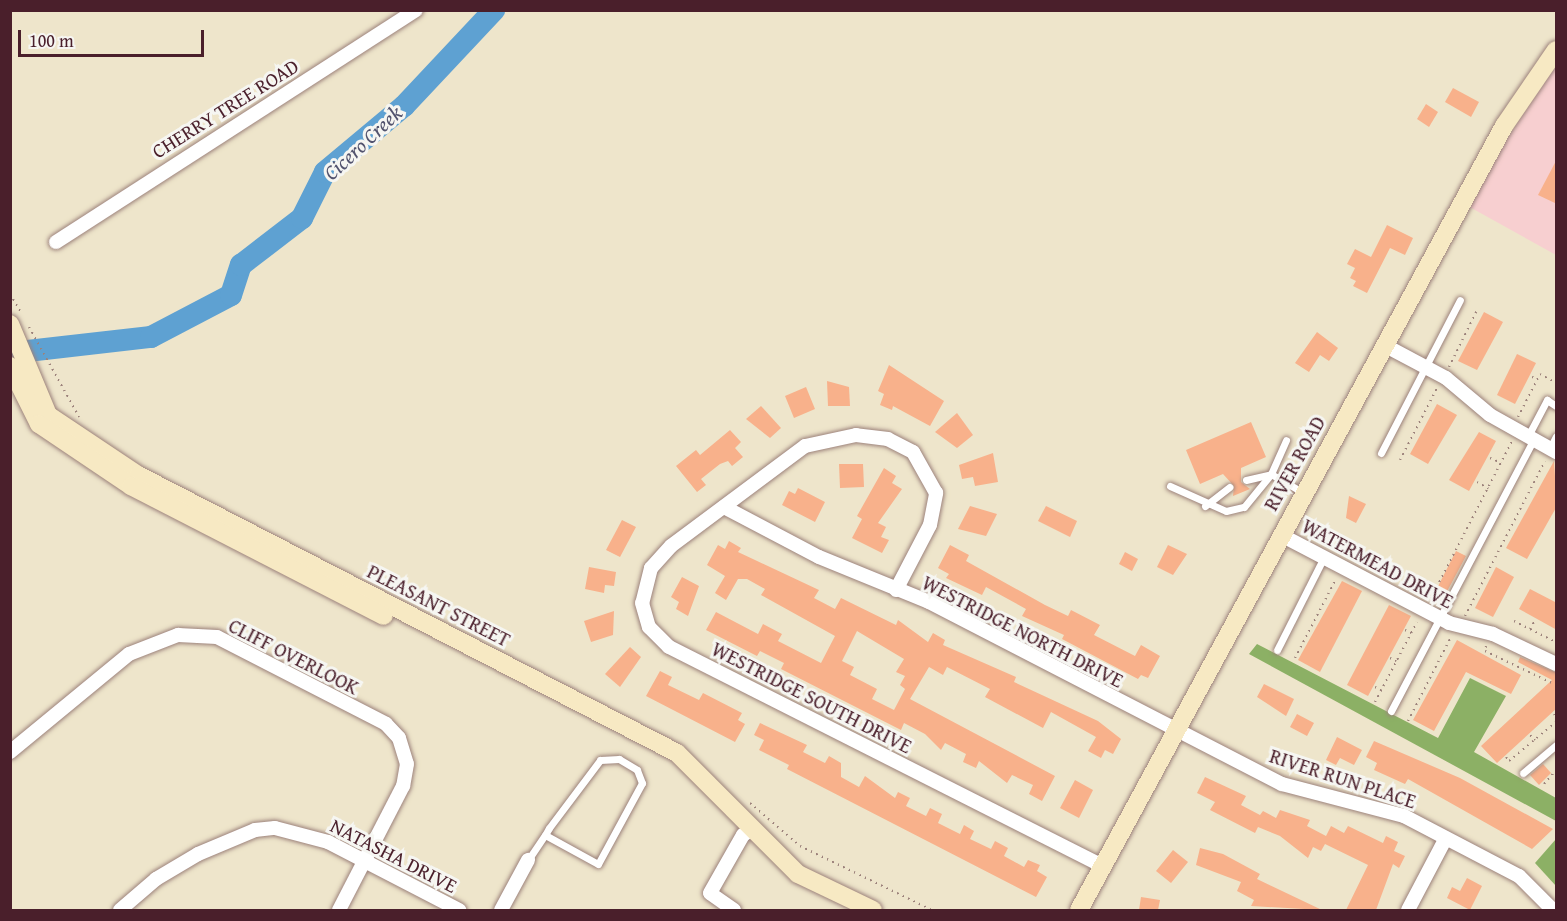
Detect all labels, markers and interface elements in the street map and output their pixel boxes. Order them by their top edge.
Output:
scale bar [21,18,207,56]
text: 100 m [29,27,74,54]
street label: CHERRY TREE ROAD [147,53,303,163]
water label: Cicero Creek [319,100,407,186]
street label: RIVER ROAD [1258,412,1330,514]
street label: WATERMEAD DRIVE [1298,513,1458,613]
street label: PLEASANT STREET [363,559,515,651]
street label: WESTRIDGE NORTH DRIVE [918,570,1128,692]
street label: CLIFF OVERLOOK [225,613,363,699]
street label: WESTRIDGE SOUTH DRIVE [708,636,916,758]
street label: RIVER RUN PLACE [1267,743,1419,813]
street label: NATASHA DRIVE [327,813,461,897]

